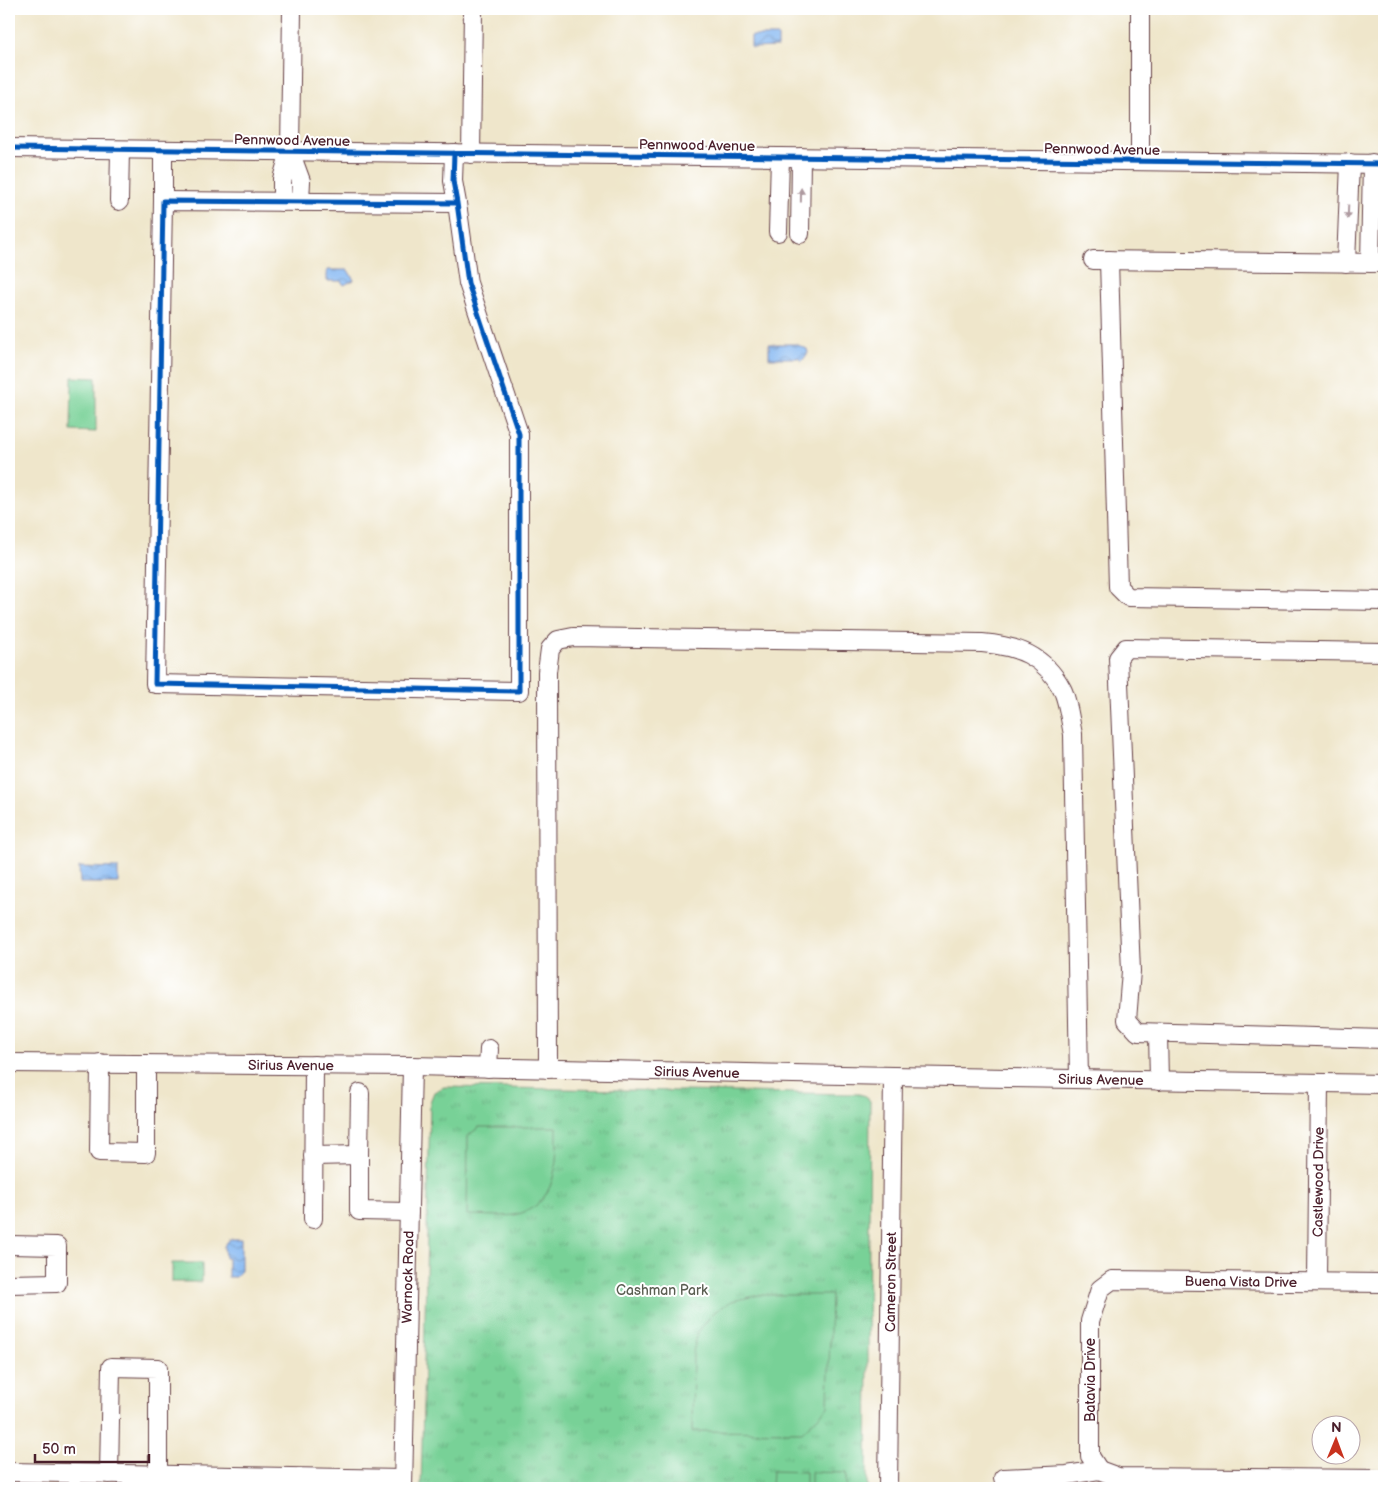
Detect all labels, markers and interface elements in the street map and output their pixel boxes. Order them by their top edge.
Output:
street label: Pennwood Avenue [234,131,350,150]
street label: Pennwood Avenue [639,136,755,155]
street label: Pennwood Avenue [1044,140,1160,159]
one-way arrow [797,187,805,203]
one-way arrow [1344,204,1352,220]
street label: Sirius Avenue [248,1057,334,1074]
street label: Sirius Avenue [654,1063,740,1082]
street label: Sirius Avenue [1058,1071,1144,1089]
street label: Castlewood Drive [1309,1127,1328,1237]
street label: Warnock Road [399,1230,417,1324]
street label: Cameron Street [882,1231,900,1332]
street label: Buena Vista Drive [1185,1273,1297,1291]
park label: Cashman Park [616,1282,708,1299]
street label: Batavia Drive [1082,1338,1099,1422]
north arrow [1310,1414,1360,1464]
text: N [1331,1419,1342,1436]
scale bar [35,1432,149,1464]
text: 50 m [42,1440,76,1459]

